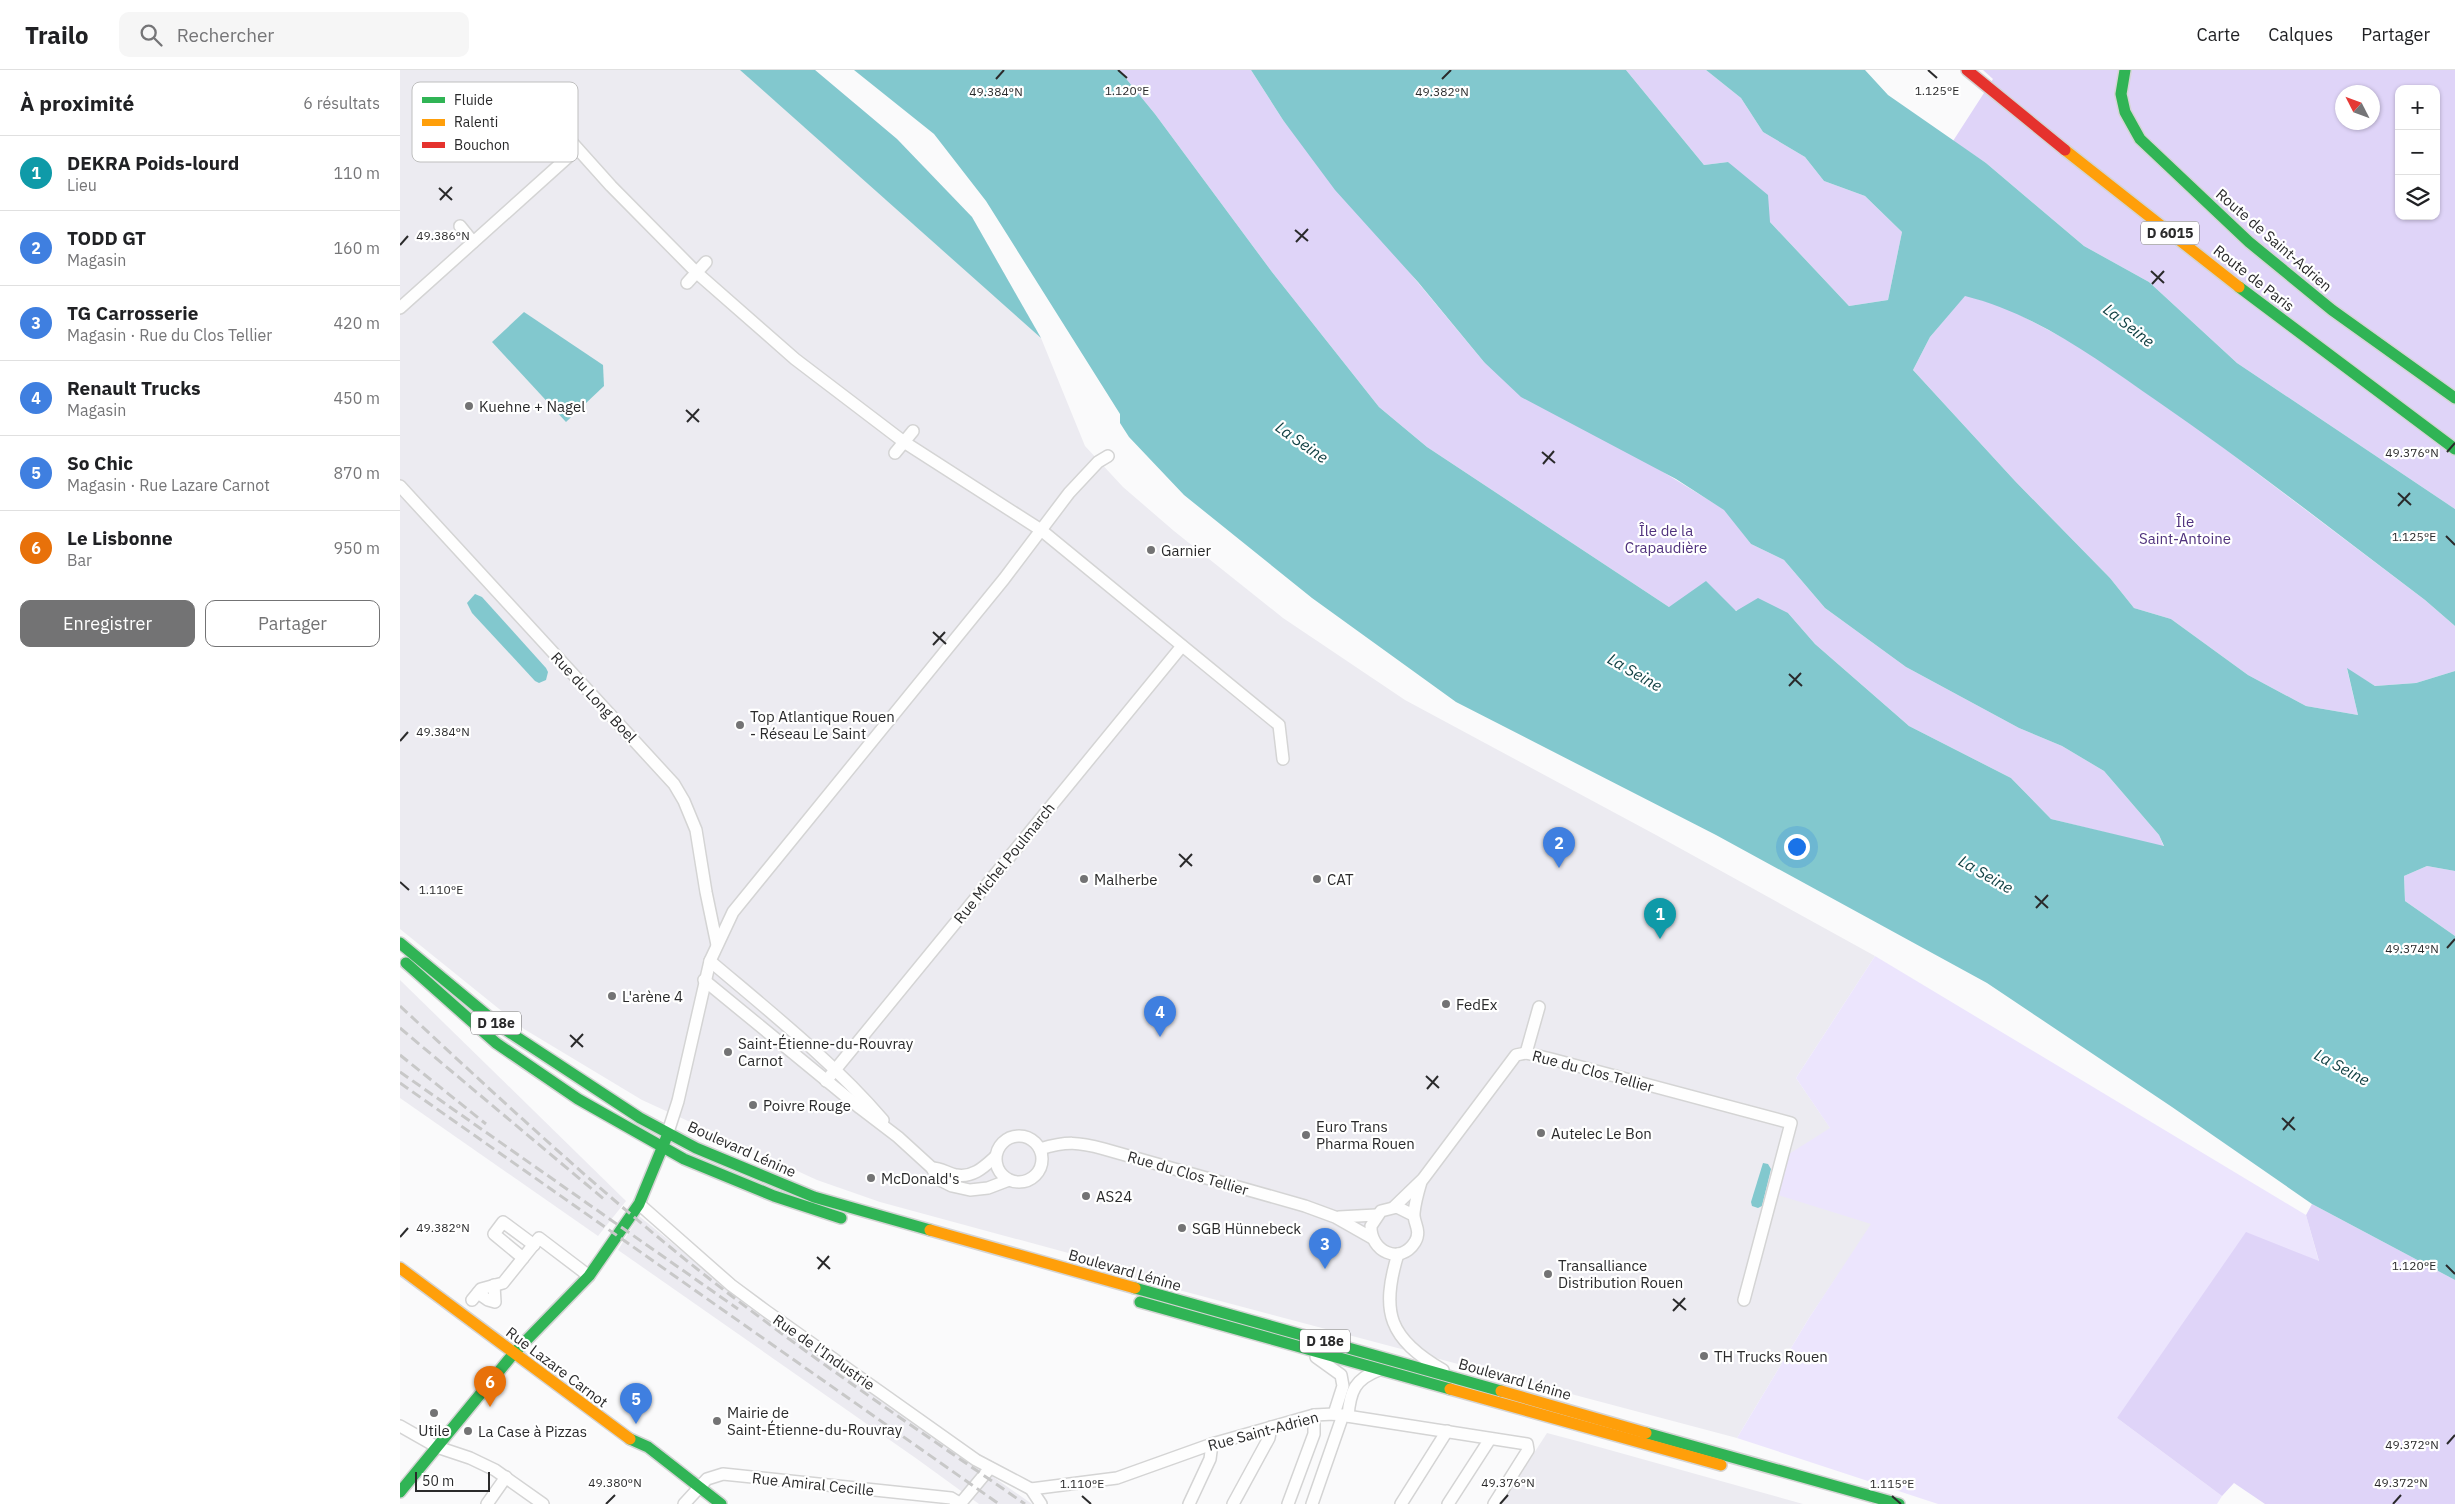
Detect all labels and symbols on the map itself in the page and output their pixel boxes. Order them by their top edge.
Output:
legend [412,82,578,162]
text: 1.120°E [1105,83,1149,98]
text: 1.125°E [1915,83,1959,98]
text: 49.384°N [969,84,1023,99]
text: 49.382°N [1415,84,1469,99]
north arrow [2335,85,2380,130]
text: Fluide [454,91,493,109]
text: Ralenti [454,113,498,131]
text: Bouchon [454,136,510,154]
street label: Route de Saint-Adrien [2212,184,2336,296]
road number: D 6015 [2141,222,2199,244]
text: 49.386°N [416,228,470,243]
street label: Route de Paris [2210,241,2298,315]
water label: La Seine [2099,299,2159,351]
place label: Kuehne + Nagel [479,397,585,416]
marker: Kuehne + Nagel [463,400,475,412]
water label: La Seine [1272,417,1332,467]
text: 49.376°N [2385,445,2439,460]
park label: Île Saint-Antoine [2139,512,2231,548]
park label: Île de la Crapaudière [1625,521,1707,557]
text: 1.125°E [2392,529,2436,544]
place label: Garnier [1161,541,1211,560]
marker: Garnier [1145,544,1157,556]
street label: Rue du Long Boel [547,648,641,746]
water label: La Seine [1604,648,1666,696]
place label: Top Atlantique Rouen - Réseau Le Saint [750,707,895,743]
marker: Top Atlantique Rouen - Réseau Le Saint [734,719,746,731]
text: 49.384°N [416,724,470,739]
street label: Rue Michel Poulmarch [949,799,1059,927]
pin: 2 [1543,827,1575,868]
your location [1784,834,1810,860]
water label: La Seine [1955,850,2017,898]
place label: Malherbe [1094,870,1157,889]
place label: CAT [1327,870,1354,889]
marker: Malherbe [1078,873,1090,885]
marker: CAT [1311,873,1323,885]
text: 1.110°E [419,882,463,897]
pin: 1 [1644,898,1676,939]
text: 49.374°N [2385,941,2439,956]
place label: L'arène 4 [622,987,683,1006]
marker: L'arène 4 [606,990,618,1002]
place label: FedEx [1456,995,1498,1014]
pin: 4 [1144,996,1176,1037]
marker: FedEx [1440,998,1452,1010]
road number: D 18e [471,1011,521,1034]
place label: Saint-Étienne-du-Rouvray Carnot [738,1034,914,1070]
water label: La Seine [2311,1044,2373,1090]
marker: Saint-Étienne-du-Rouvray Carnot [722,1046,734,1058]
street label: Rue du Clos Tellier [1530,1046,1656,1096]
place label: Poivre Rouge [763,1096,851,1115]
marker: Poivre Rouge [747,1099,759,1111]
street label: Boulevard Lénine [685,1117,799,1181]
place label: Euro Trans Pharma Rouen [1316,1117,1415,1153]
place label: Autelec Le Bon [1551,1124,1652,1143]
marker: Autelec Le Bon [1535,1127,1547,1139]
marker: Euro Trans Pharma Rouen [1300,1129,1312,1141]
street label: Rue du Clos Tellier [1125,1147,1251,1199]
place label: McDonald's [881,1169,959,1188]
marker: McDonald's [865,1172,877,1184]
place label: AS24 [1096,1187,1132,1206]
marker: AS24 [1080,1190,1092,1202]
place label: SGB Hünnebeck [1192,1219,1301,1238]
text: 49.382°N [416,1220,470,1235]
marker: SGB Hünnebeck [1176,1222,1188,1234]
pin: 3 [1309,1228,1341,1269]
street label: Boulevard Lénine [1066,1245,1184,1295]
place label: Transalliance Distribution Rouen [1558,1256,1683,1292]
text: 1.120°E [2392,1258,2436,1273]
marker: Transalliance Distribution Rouen [1542,1268,1554,1280]
street label: Rue de l'Industrie [769,1310,879,1394]
street label: Rue Lazare Carnot [502,1323,612,1411]
road number: D 18e [1300,1330,1350,1352]
place label: TH Trucks Rouen [1714,1347,1828,1366]
marker: TH Trucks Rouen [1698,1350,1710,1362]
street label: Boulevard Lénine [1456,1354,1574,1404]
pin: 6 [474,1366,506,1407]
pin: 5 [620,1383,652,1424]
place label: Mairie de Saint-Étienne-du-Rouvray [727,1403,903,1439]
marker: Utile [428,1407,440,1419]
street label: Rue Saint-Adrien [1206,1407,1320,1455]
marker: Mairie de Saint-Étienne-du-Rouvray [711,1415,723,1427]
place label: Utile [418,1421,450,1440]
place label: La Case à Pizzas [478,1422,587,1441]
marker: La Case à Pizzas [462,1425,474,1437]
text: 49.372°N [2385,1437,2439,1452]
street label: Rue Amiral Cecille [751,1468,875,1500]
scale bar [415,1469,490,1492]
text: 49.380°N [588,1475,642,1490]
text: 49.376°N [1481,1475,1535,1490]
text: 49.372°N [2374,1475,2428,1490]
text: 1.110°E [1060,1476,1104,1491]
text: 1.115°E [1870,1476,1914,1491]

